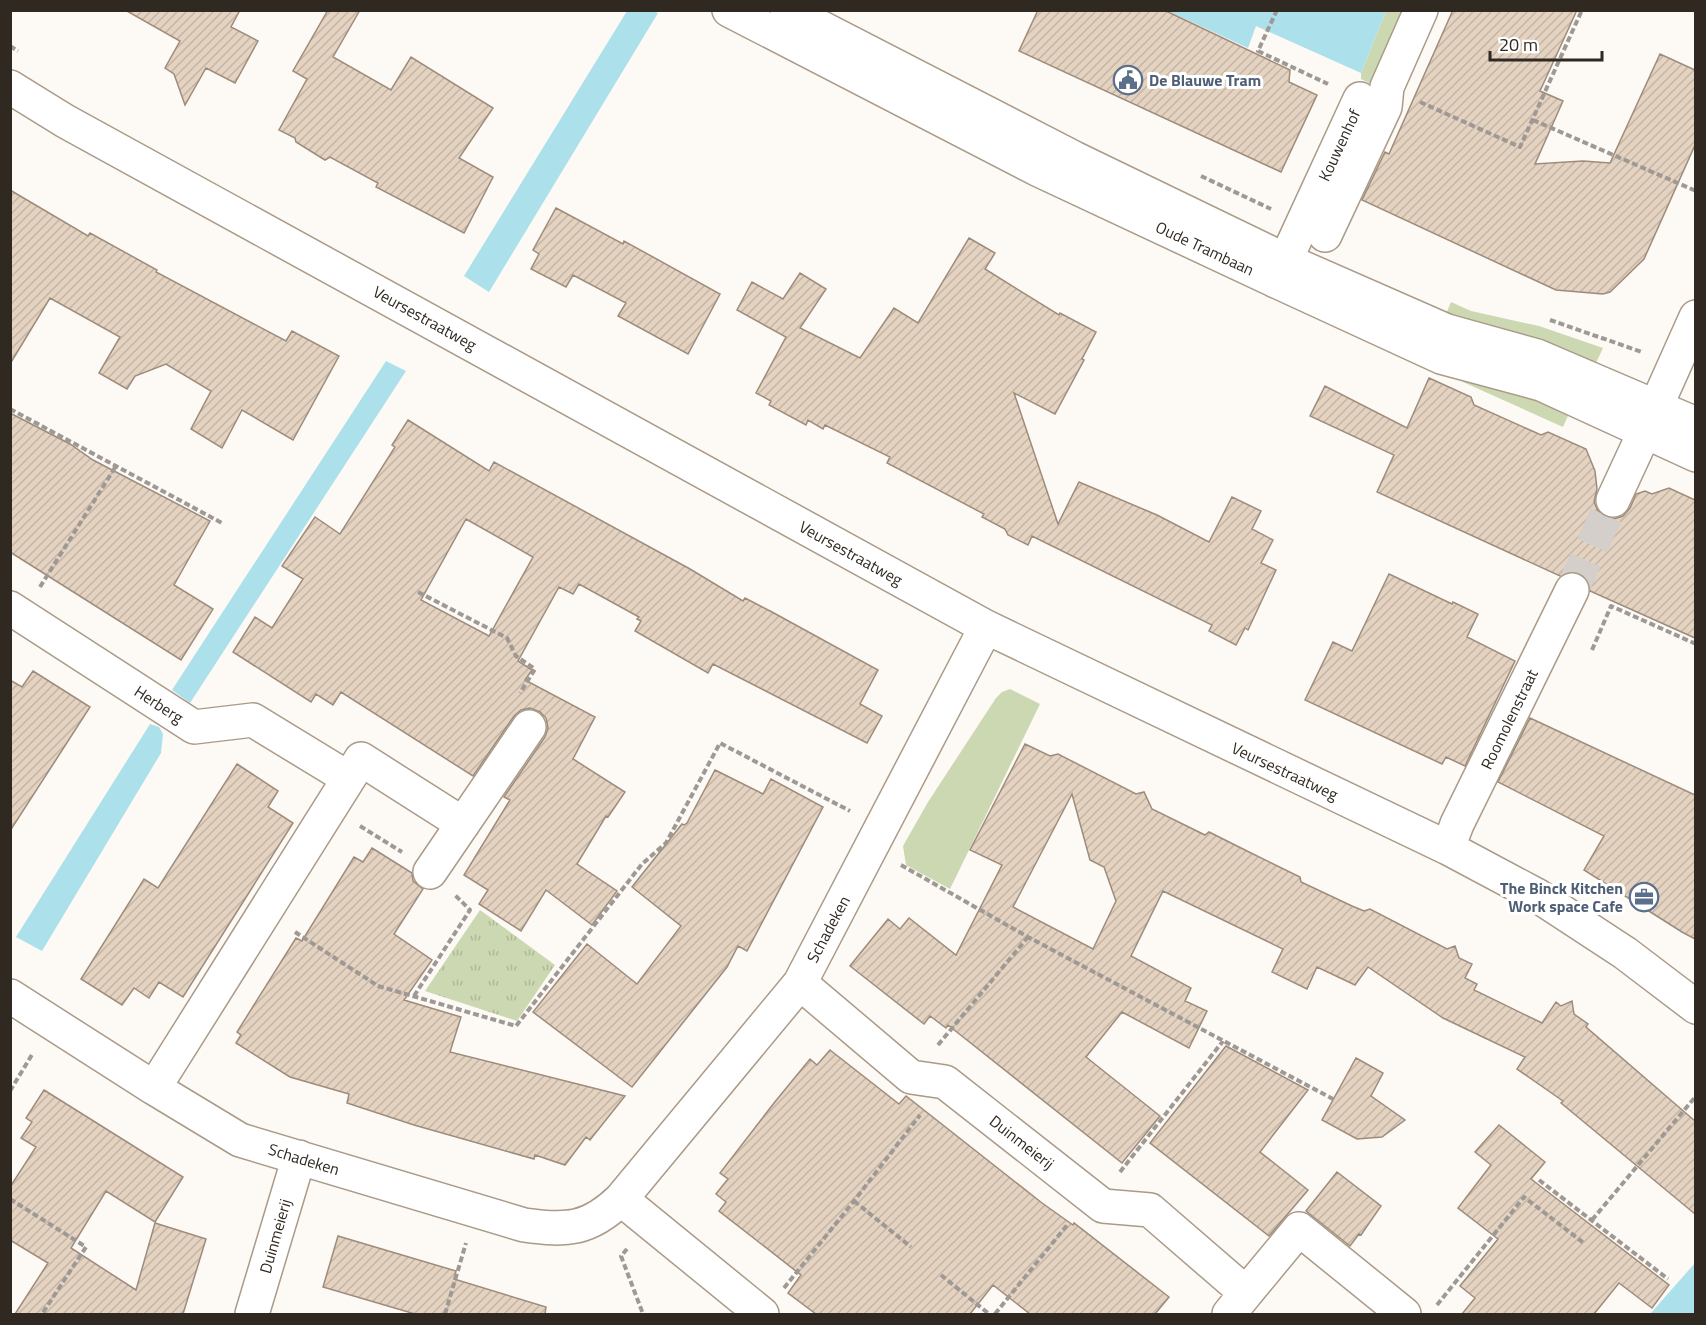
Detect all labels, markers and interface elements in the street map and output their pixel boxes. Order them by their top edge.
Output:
scale bar [1490,24,1602,62]
text: 20 m [1499,31,1538,58]
public building icon: De Blauwe Tram [1112,64,1144,96]
place label: De Blauwe Tram [1149,68,1261,92]
street label: Kouwenhof [1312,104,1366,185]
street label: Oude Trambaan [1152,215,1258,281]
street label: Veursestraatweg [369,280,481,356]
street label: Veursestraatweg [795,515,907,591]
street label: Roomolenstraat [1474,664,1544,773]
street label: Herberg [130,679,188,729]
street label: Veursestraatweg [1228,736,1342,806]
place label: The Binck Kitchen Work space Cafe [1500,876,1623,918]
office icon: The Binck Kitchen Work space Cafe [1628,881,1660,913]
street label: Schadeken [800,891,856,967]
street label: Duinmeierij [984,1109,1060,1175]
street label: Schadeken [266,1137,342,1181]
street label: Duinmeierij [253,1196,297,1276]

